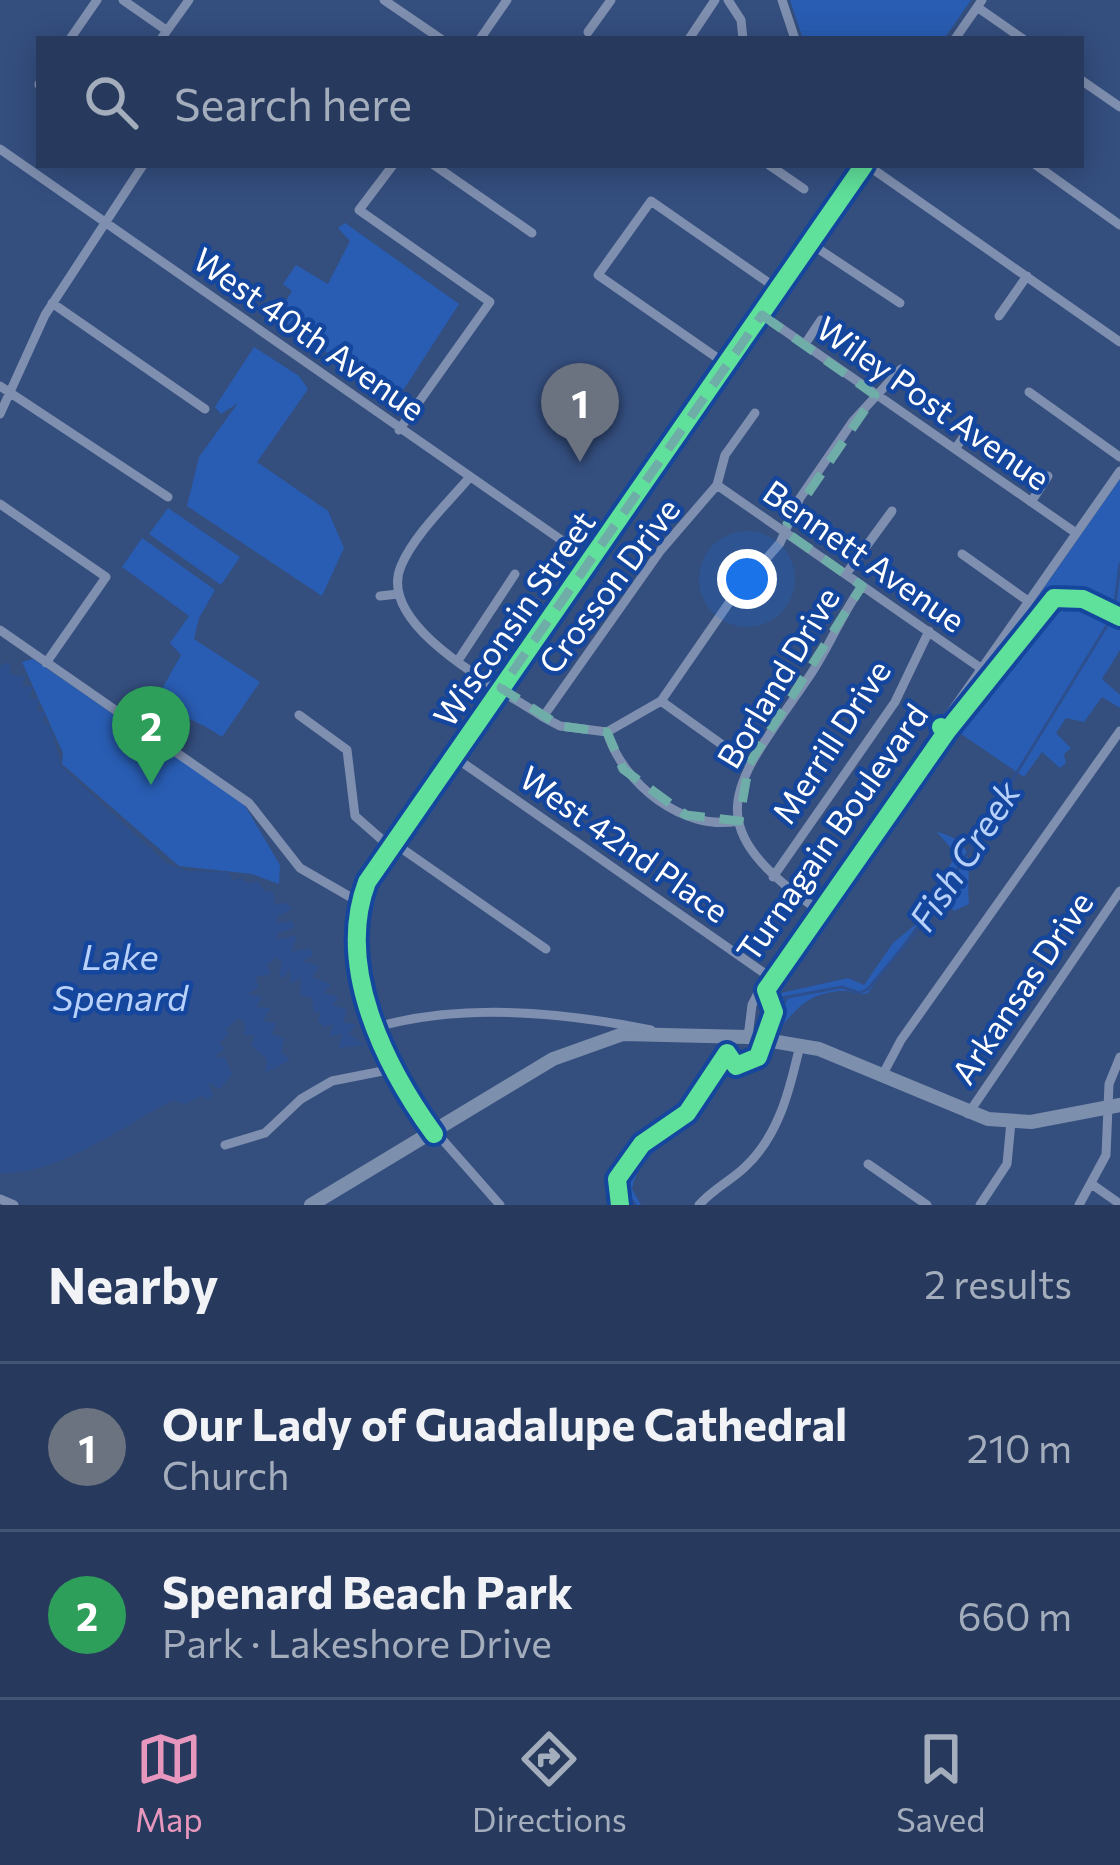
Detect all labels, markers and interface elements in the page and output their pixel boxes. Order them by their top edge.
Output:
search box [36,36,1084,168]
icon: search [78,69,144,135]
text: Search here [174,75,412,130]
street label: West 40th Avenue [186,238,434,428]
street label: Wiley Post Avenue [810,306,1058,498]
pin: 1 [541,363,619,462]
street label: Bennett Avenue [756,470,974,640]
street label: Crosson Drive [529,489,687,681]
street label: Wisconsin Street [423,502,603,734]
your location [717,549,777,609]
street label: Borland Drive [707,579,847,775]
street label: Merrill Drive [762,652,898,830]
pin: 2 [112,686,190,785]
street label: Turnagain Boulevard [727,695,935,969]
street label: West 42nd Place [513,756,737,930]
water label: Fish Creek [898,771,1028,938]
street label: Arkansas Drive [942,883,1100,1091]
water label: Lake Spenard [52,933,189,1018]
text: Nearby [48,1252,218,1315]
text: 2 results [924,1259,1072,1307]
text: Our Lady of Guadalupe Cathedral [162,1395,847,1450]
text: 1 [78,1423,96,1471]
text: 210 m [967,1423,1072,1471]
text: Church [162,1450,289,1498]
text: Spenard Beach Park [162,1563,573,1618]
text: 2 [76,1591,98,1639]
text: 660 m [958,1591,1072,1639]
text: Park · Lakeshore Drive [162,1618,552,1666]
tab: Map [135,1726,203,1839]
tab: Directions [472,1726,627,1839]
tab: Saved [896,1726,985,1839]

